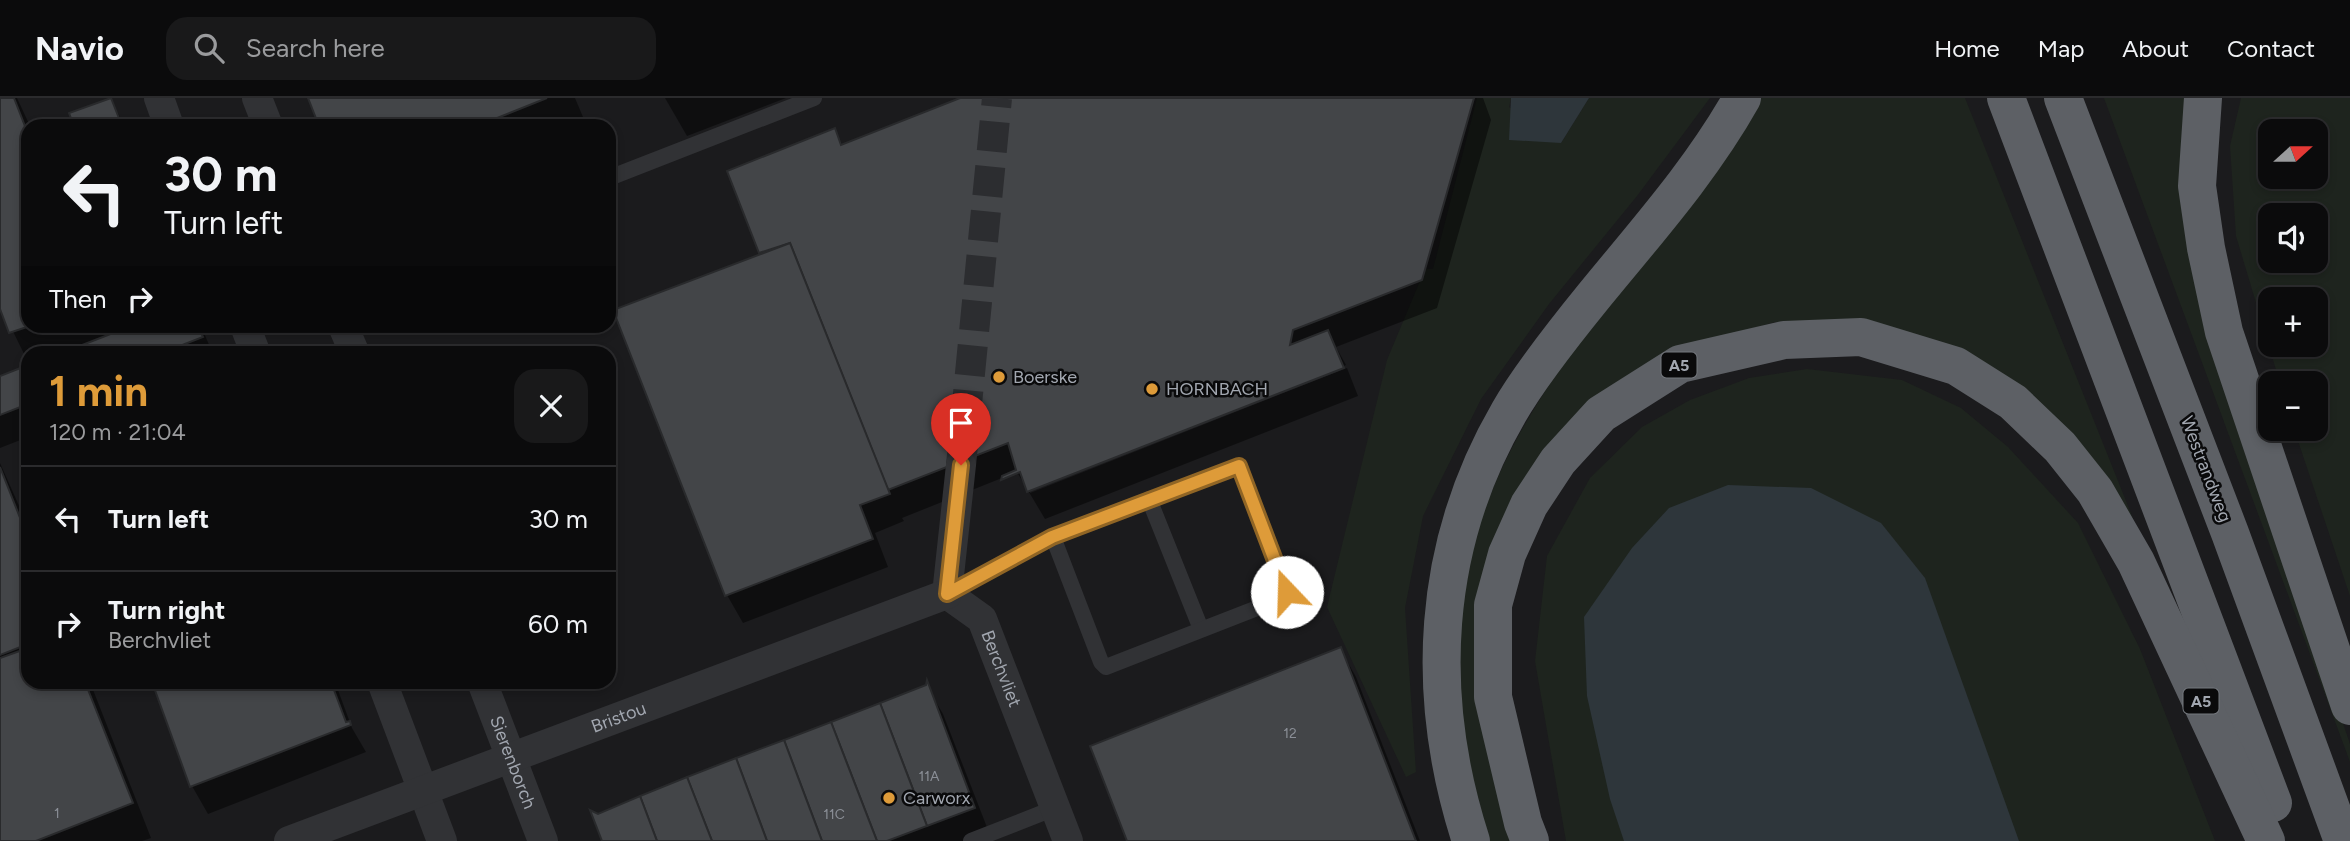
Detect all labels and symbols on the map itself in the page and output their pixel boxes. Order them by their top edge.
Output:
north arrow [2258,119,2328,189]
road number: A5 [1662,353,1696,378]
place label: Boerske [1013,366,1077,388]
marker: Boerske [991,369,1007,385]
place label: HORNBACH [1166,378,1268,400]
marker: HORNBACH [1144,381,1160,397]
pin [931,393,991,465]
street label: Westrandweg [2176,413,2236,525]
position arrow [1250,555,1324,629]
street label: Berchvliet [976,627,1026,710]
road number: A5 [2184,688,2218,714]
street label: Bristou [588,697,649,738]
street label: Sierenborch [485,713,541,812]
house number: 12 [1283,725,1297,742]
house number: 11A [918,768,940,785]
place label: Carworx [903,787,971,809]
marker: Carworx [881,790,897,806]
house number: 1 [54,805,60,822]
house number: 11C [823,806,845,823]

